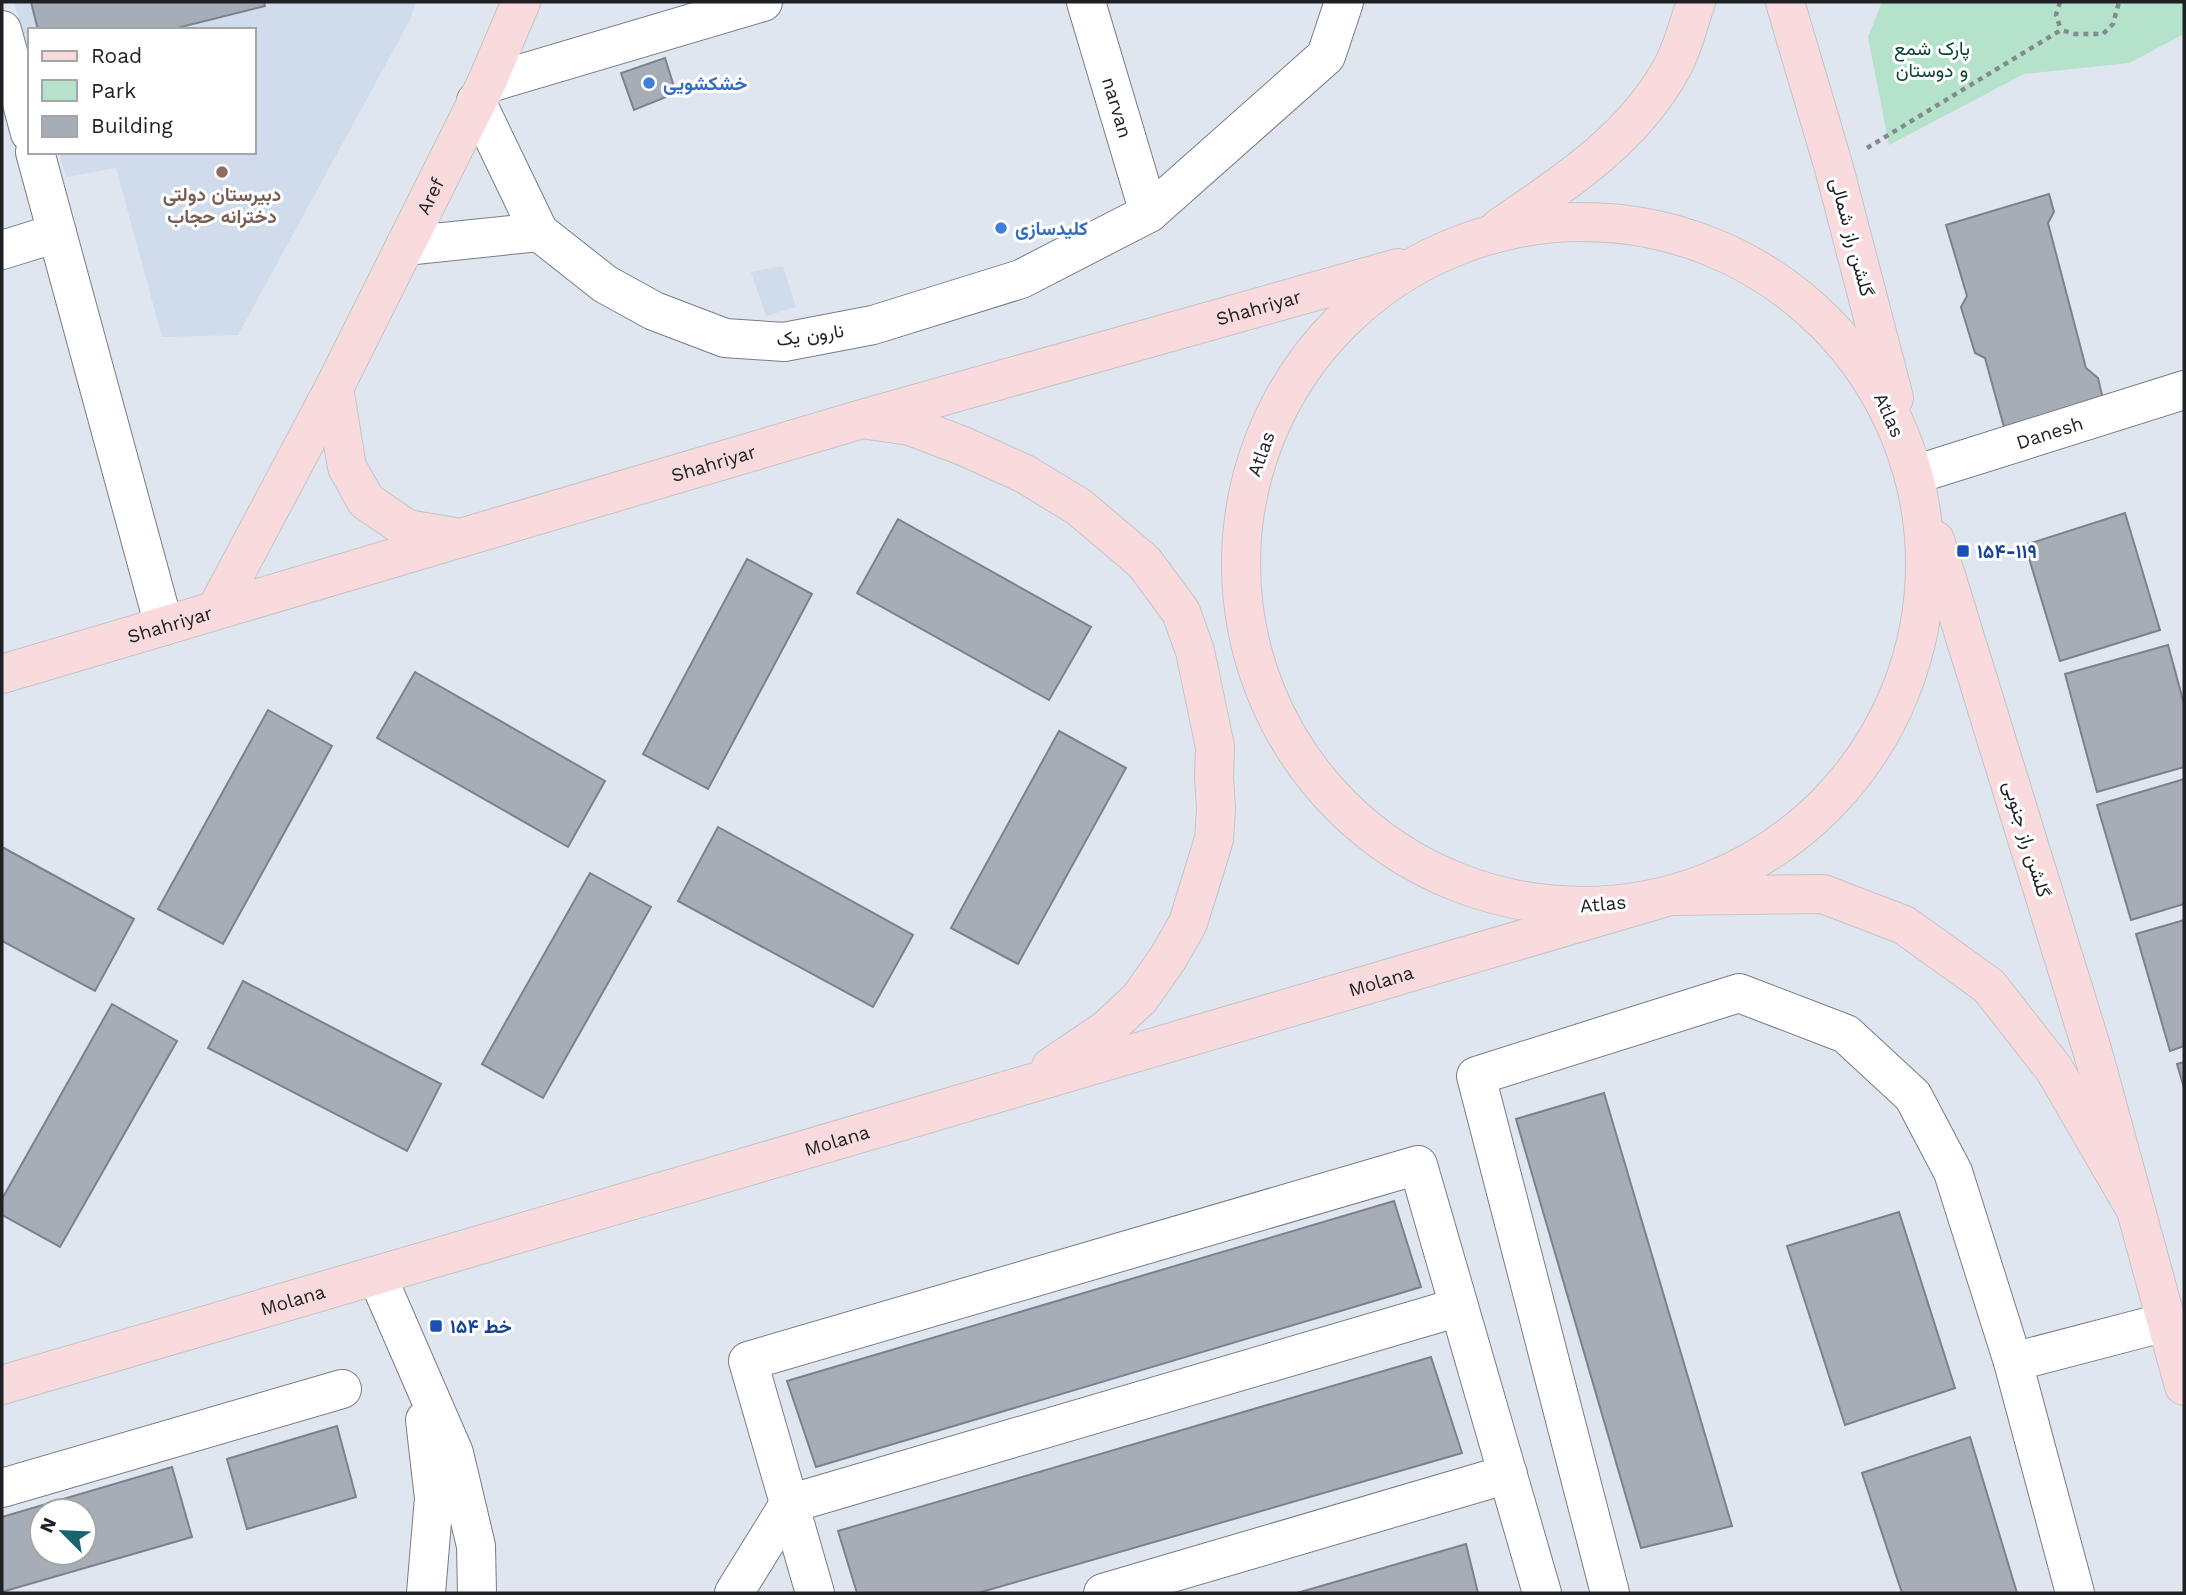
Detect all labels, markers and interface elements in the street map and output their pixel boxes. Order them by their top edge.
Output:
legend [28,28,256,154]
park label: پارک شمع و دوستان [1894,37,1970,82]
text: Road [91,43,142,68]
place label: خشکشویی [663,72,748,96]
street label: narvan [1098,74,1137,141]
marker: خشکشویی [641,75,657,91]
text: Park [91,78,136,103]
text: Building [91,113,173,138]
marker: دبیرستان دولتی دخترانه حجاب [214,164,230,180]
street label: Aref [411,173,449,218]
street label: گلشن راز شمالی [1825,175,1879,299]
place label: دبیرستان دولتی دخترانه حجاب [163,183,281,229]
place label: کلیدسازی [1015,217,1088,241]
marker: کلیدسازی [993,220,1009,236]
street label: Shahriyar [1213,284,1304,330]
street label: نارون یک [775,319,845,351]
street label: Atlas [1869,389,1909,441]
street label: Danesh [2013,411,2086,454]
street label: Atlas [1242,428,1280,480]
street label: Shahriyar [668,440,759,487]
place label: ۱۵۴-۱۱۹ [1977,540,2037,563]
marker: ۱۵۴-۱۱۹ [1955,543,1971,559]
street label: Shahriyar [125,601,215,648]
street label: گلشن راز جنوبی [1998,778,2056,900]
street label: Atlas [1579,891,1627,917]
street label: Molana [1346,960,1416,1001]
street label: Molana [802,1120,872,1161]
street label: Molana [258,1279,328,1320]
place label: خط ۱۵۴ [450,1315,512,1338]
marker: خط ۱۵۴ [428,1318,444,1334]
north arrow [28,1497,98,1567]
text: N [35,1514,61,1536]

